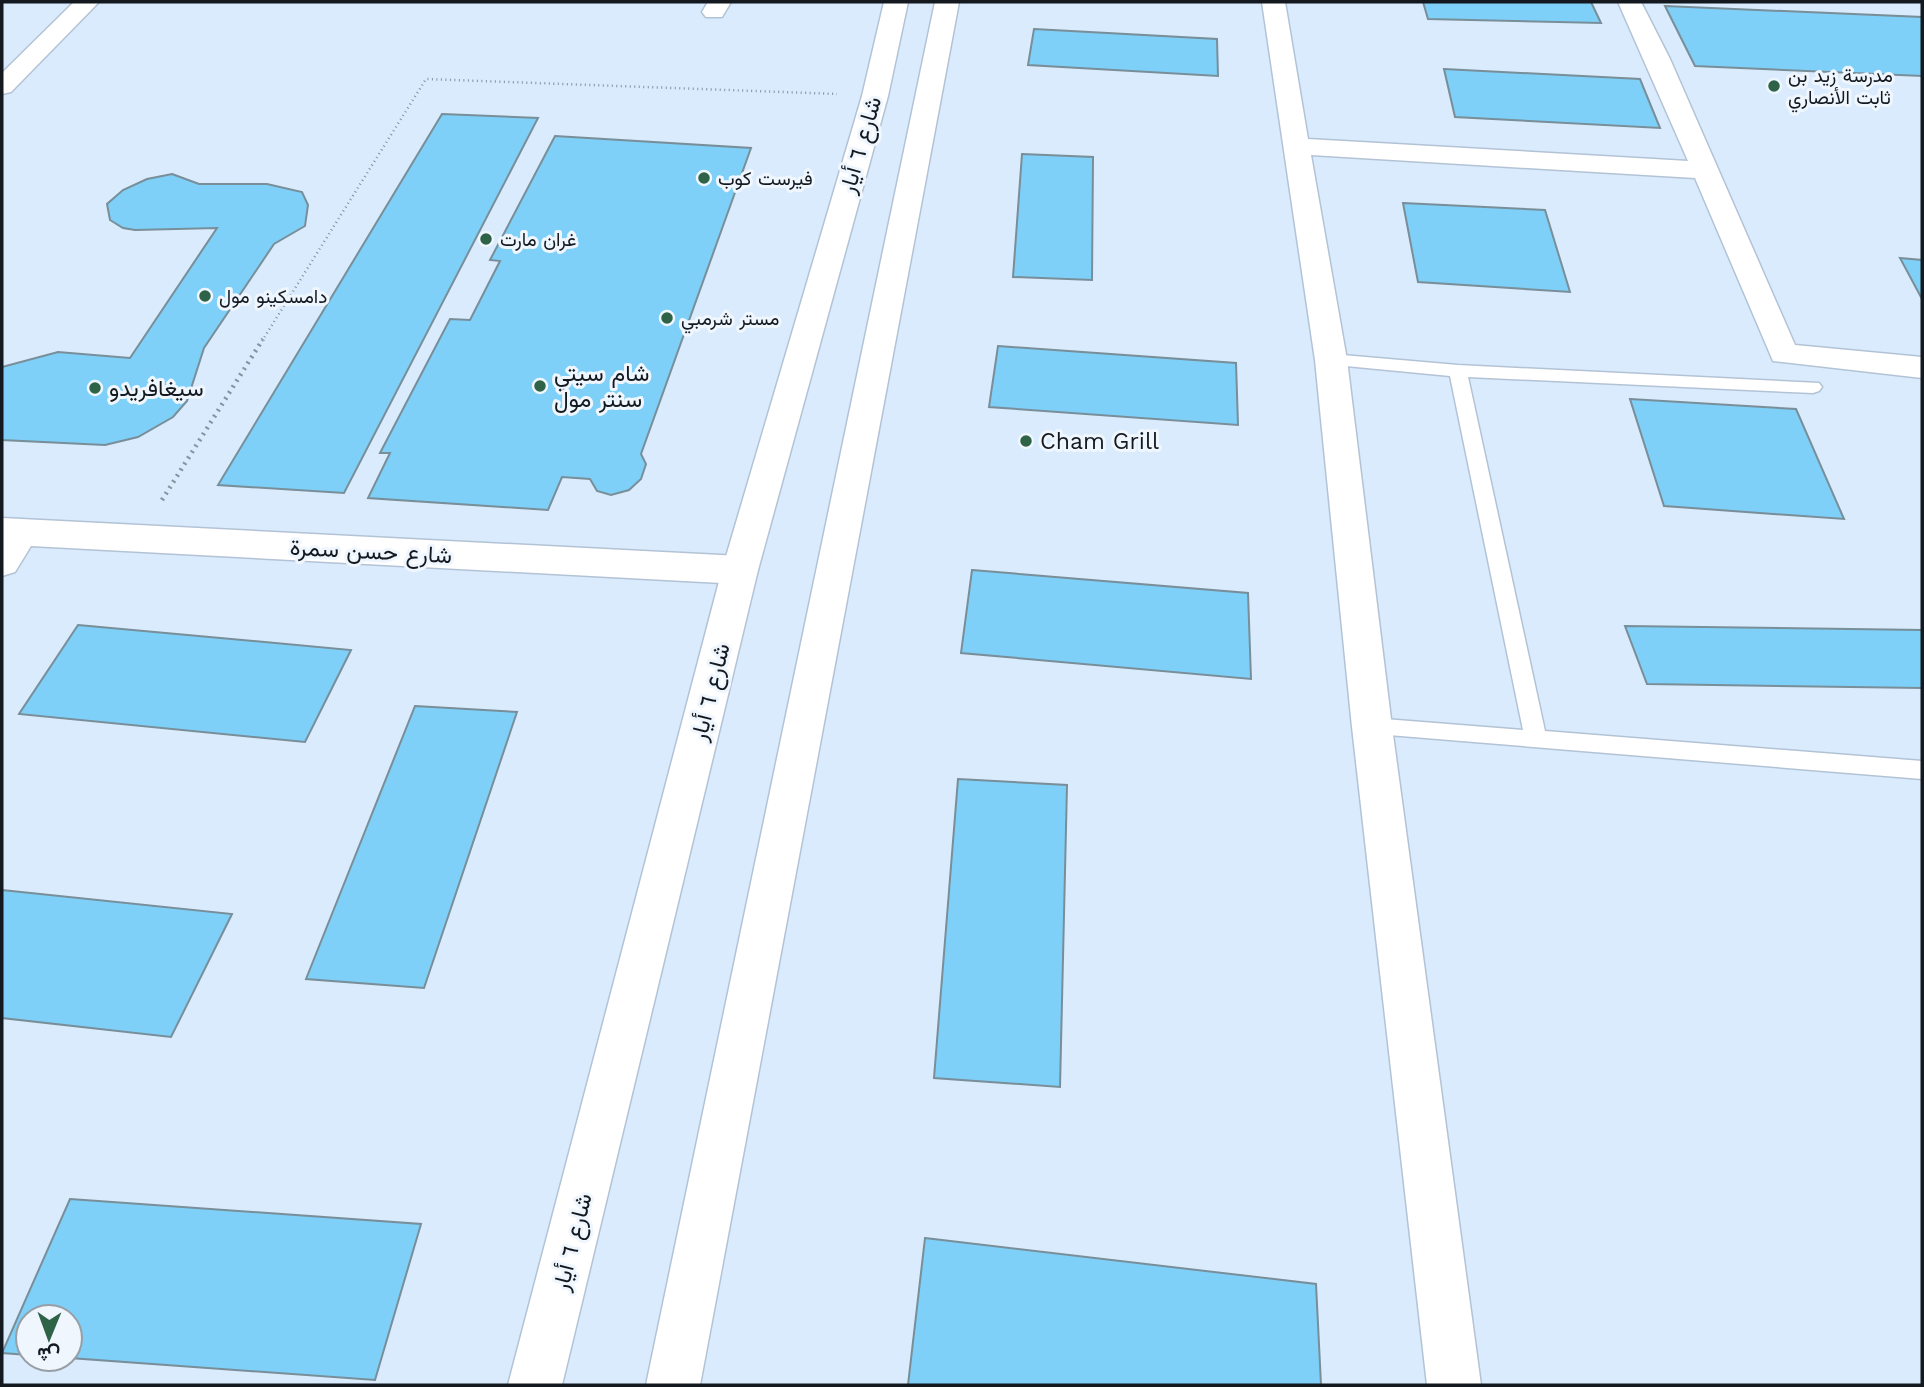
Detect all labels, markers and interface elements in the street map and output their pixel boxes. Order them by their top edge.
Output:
place label: مدرسة زيد بن ثابت الأنصاري [1788,64,1893,113]
marker: مدرسة زيد بن ثابت الأنصاري [1766,78,1782,94]
street label: شارع ٦ أيار [833,94,889,198]
place label: فيرست كوب [718,167,813,190]
marker: فيرست كوب [696,170,712,186]
place label: غران مارت [500,228,576,251]
marker: غران مارت [478,231,494,247]
place label: دامسكينو مول [219,285,327,308]
marker: دامسكينو مول [197,288,213,304]
place label: مستر شرمبي [681,307,779,334]
marker: مستر شرمبي [659,310,675,326]
place label: شام سيتي سنتر مول [554,360,649,414]
place label: سيغافريدو [109,375,204,403]
marker: شام سيتي سنتر مول [532,378,548,394]
marker: سيغافريدو [87,380,103,396]
place label: Cham Grill [1040,428,1159,455]
marker: Cham Grill [1018,433,1034,449]
street label: شارع حسن سمرة [289,534,453,571]
street label: شارع ٦ أيار [685,641,738,745]
street label: شارع ٦ أيار [547,1191,600,1295]
north arrow [14,1303,84,1373]
text: ش [37,1343,60,1366]

